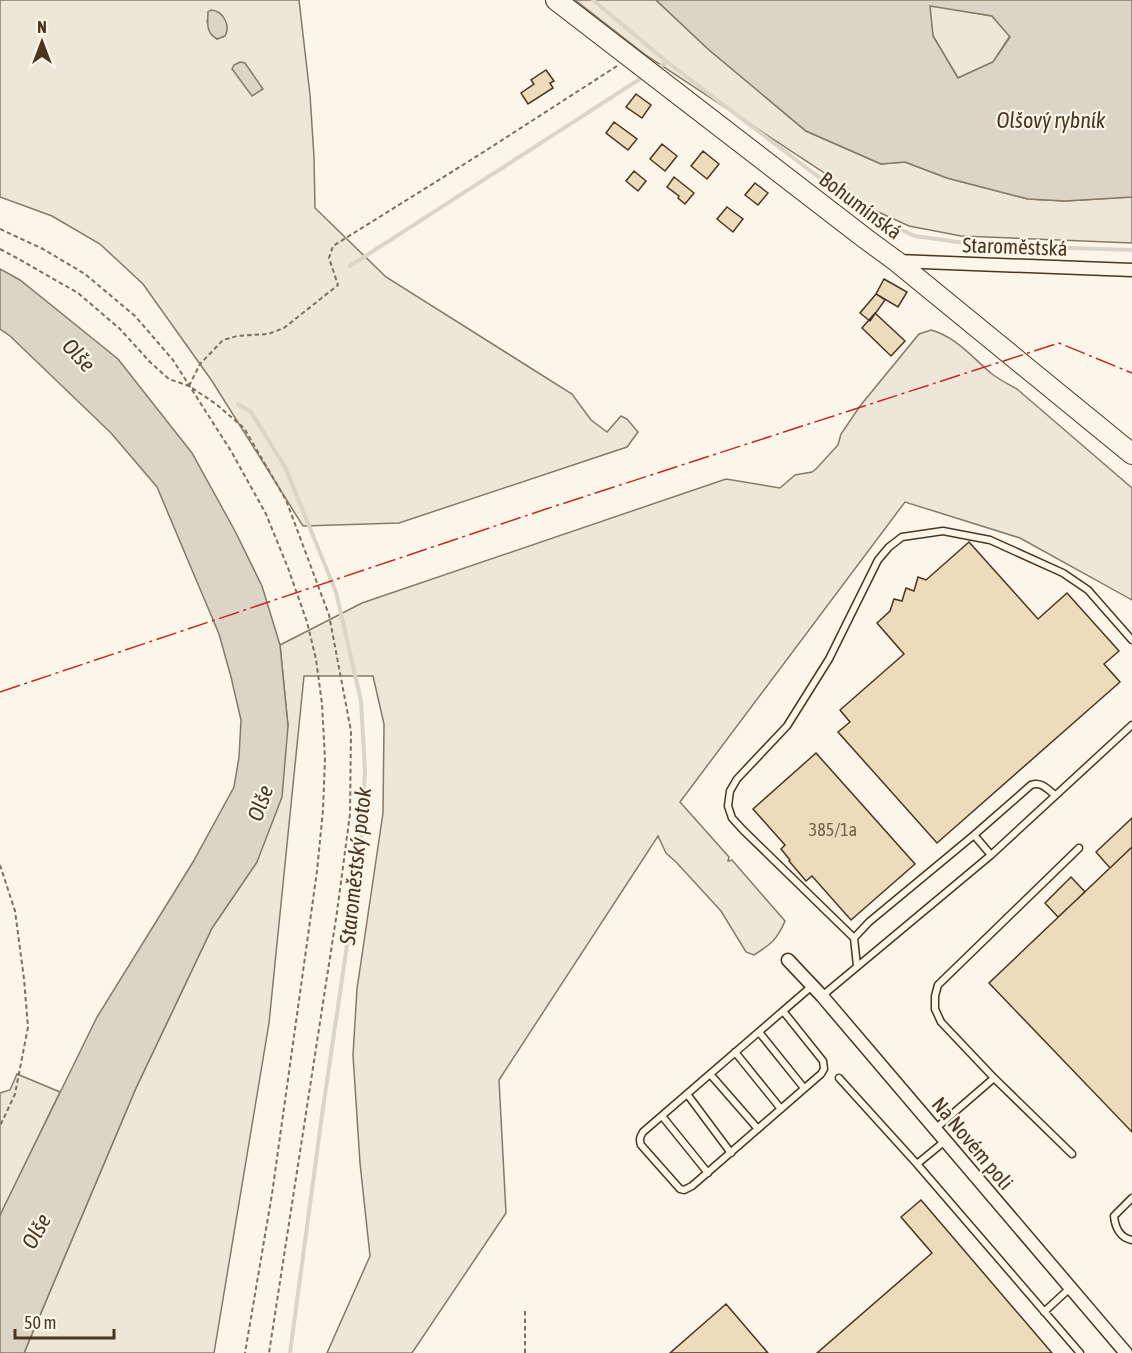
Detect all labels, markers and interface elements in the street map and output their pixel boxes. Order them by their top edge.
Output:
north arrow [12,12,72,72]
text: N [37,18,47,36]
water label: Olšový rybník [996,107,1106,133]
street label: Bohumínská [815,166,907,244]
street label: Staroměstská [962,232,1068,260]
water label: Olše [57,333,101,377]
water label: Olše [242,781,278,825]
water label: Staroměstský potok [334,786,376,947]
house number: 385/1a [809,819,857,840]
street label: Na Novém poli [927,1092,1019,1194]
water label: Olše [16,1209,56,1253]
scale bar [15,1302,114,1340]
text: 50 m [24,1312,56,1333]

